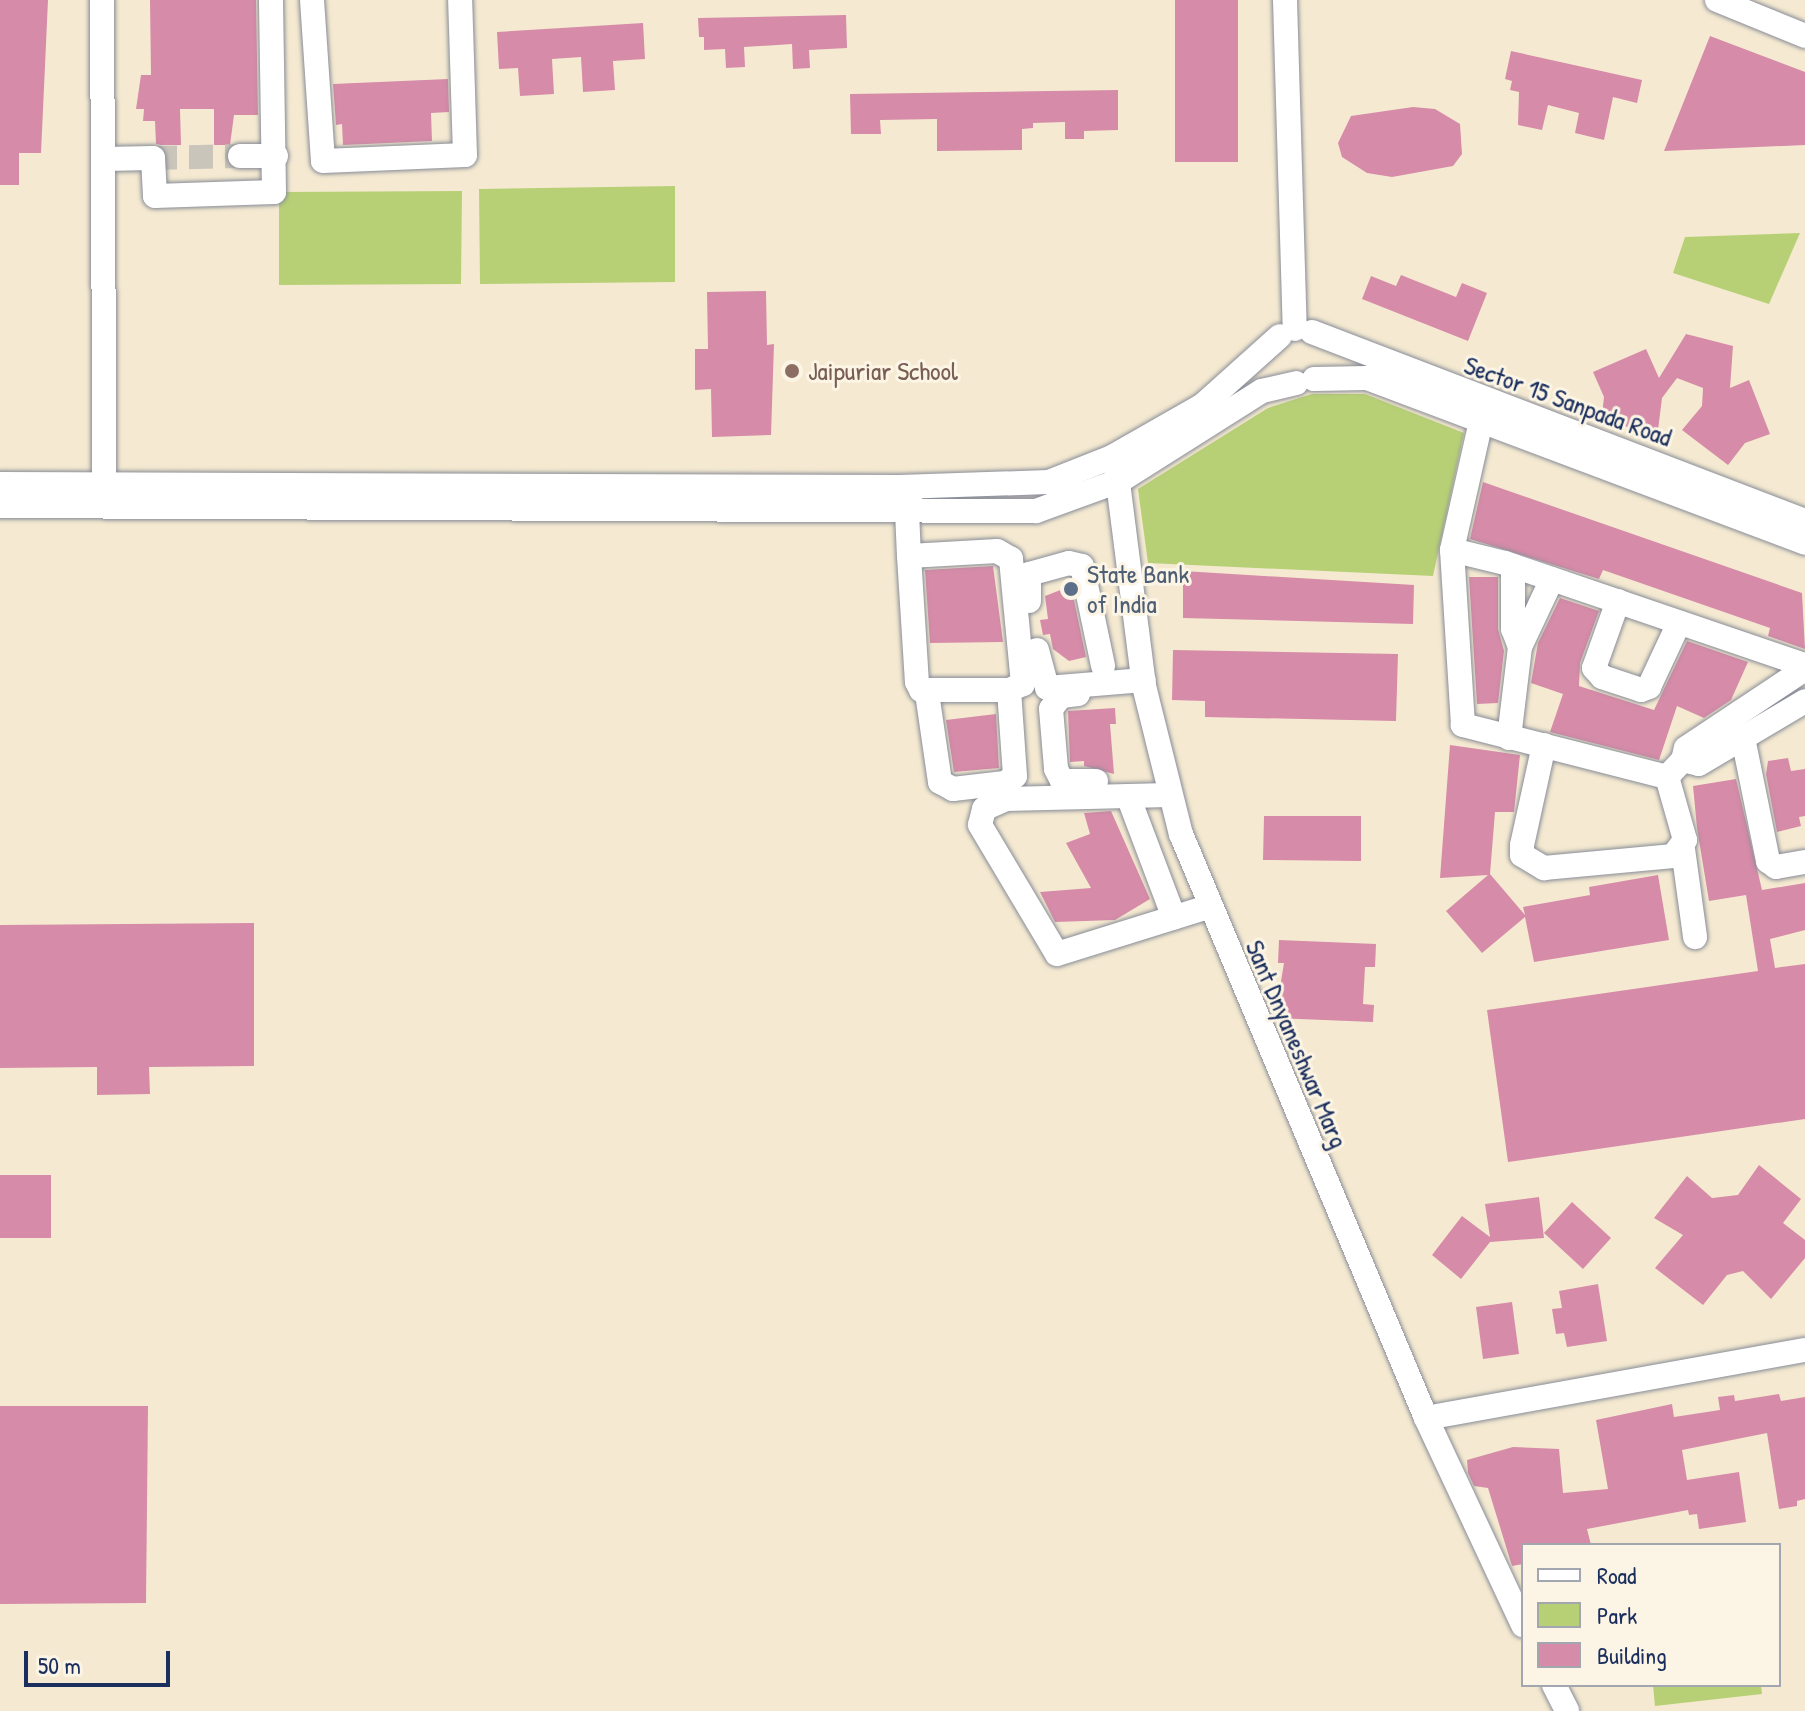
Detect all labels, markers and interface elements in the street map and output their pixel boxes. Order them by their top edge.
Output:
street label: Sector 15 Sanpada Road [1460,349,1676,453]
place label: Jaipuriar School [808,355,958,387]
marker: Jaipuriar School [783,362,801,380]
place label: State Bank of India [1087,558,1189,620]
marker: State Bank of India [1062,580,1080,598]
street label: Sant Dnyaneshwar Marg [1239,935,1355,1153]
legend [1521,1543,1781,1687]
text: Road [1597,1559,1636,1591]
text: Park [1597,1599,1637,1631]
scale bar [28,1635,174,1685]
text: Building [1597,1639,1667,1671]
text: 50 m [38,1649,81,1681]

